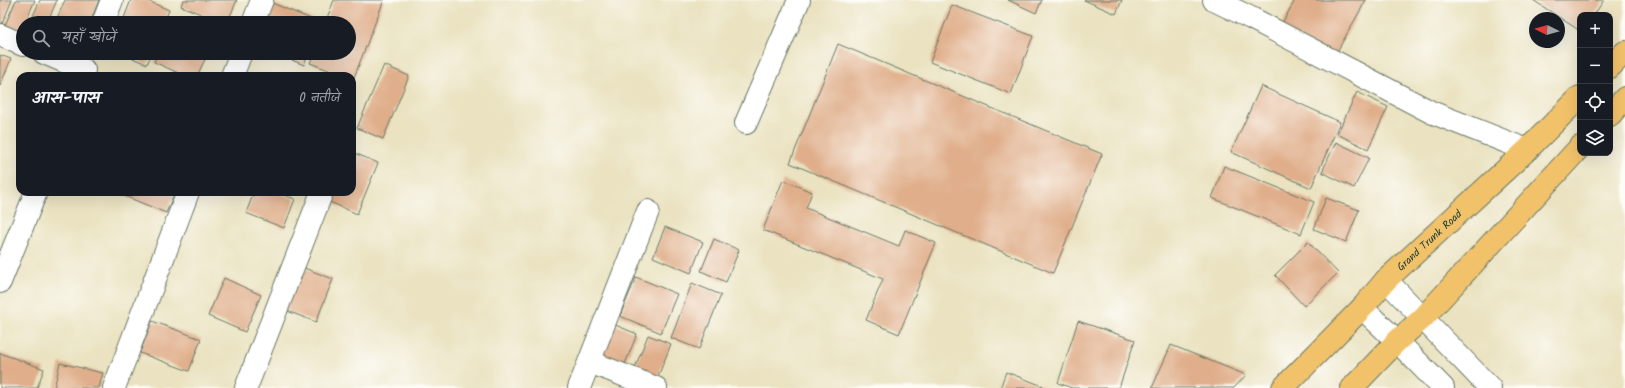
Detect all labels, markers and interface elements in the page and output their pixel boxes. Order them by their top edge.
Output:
north arrow [1529,12,1565,48]
map controls [1577,12,1613,156]
button: + [1577,12,1613,48]
search box [16,16,356,60]
text: यहाँ खोजें [62,26,116,50]
icon: search [30,27,52,49]
button: − [1577,48,1613,84]
button: locate [1577,84,1613,120]
text: आस-पास [32,85,100,112]
text: 0 नतीजे [299,88,340,109]
button: layers [1577,120,1613,156]
street label: Grand Trunk Road [1393,206,1467,276]

